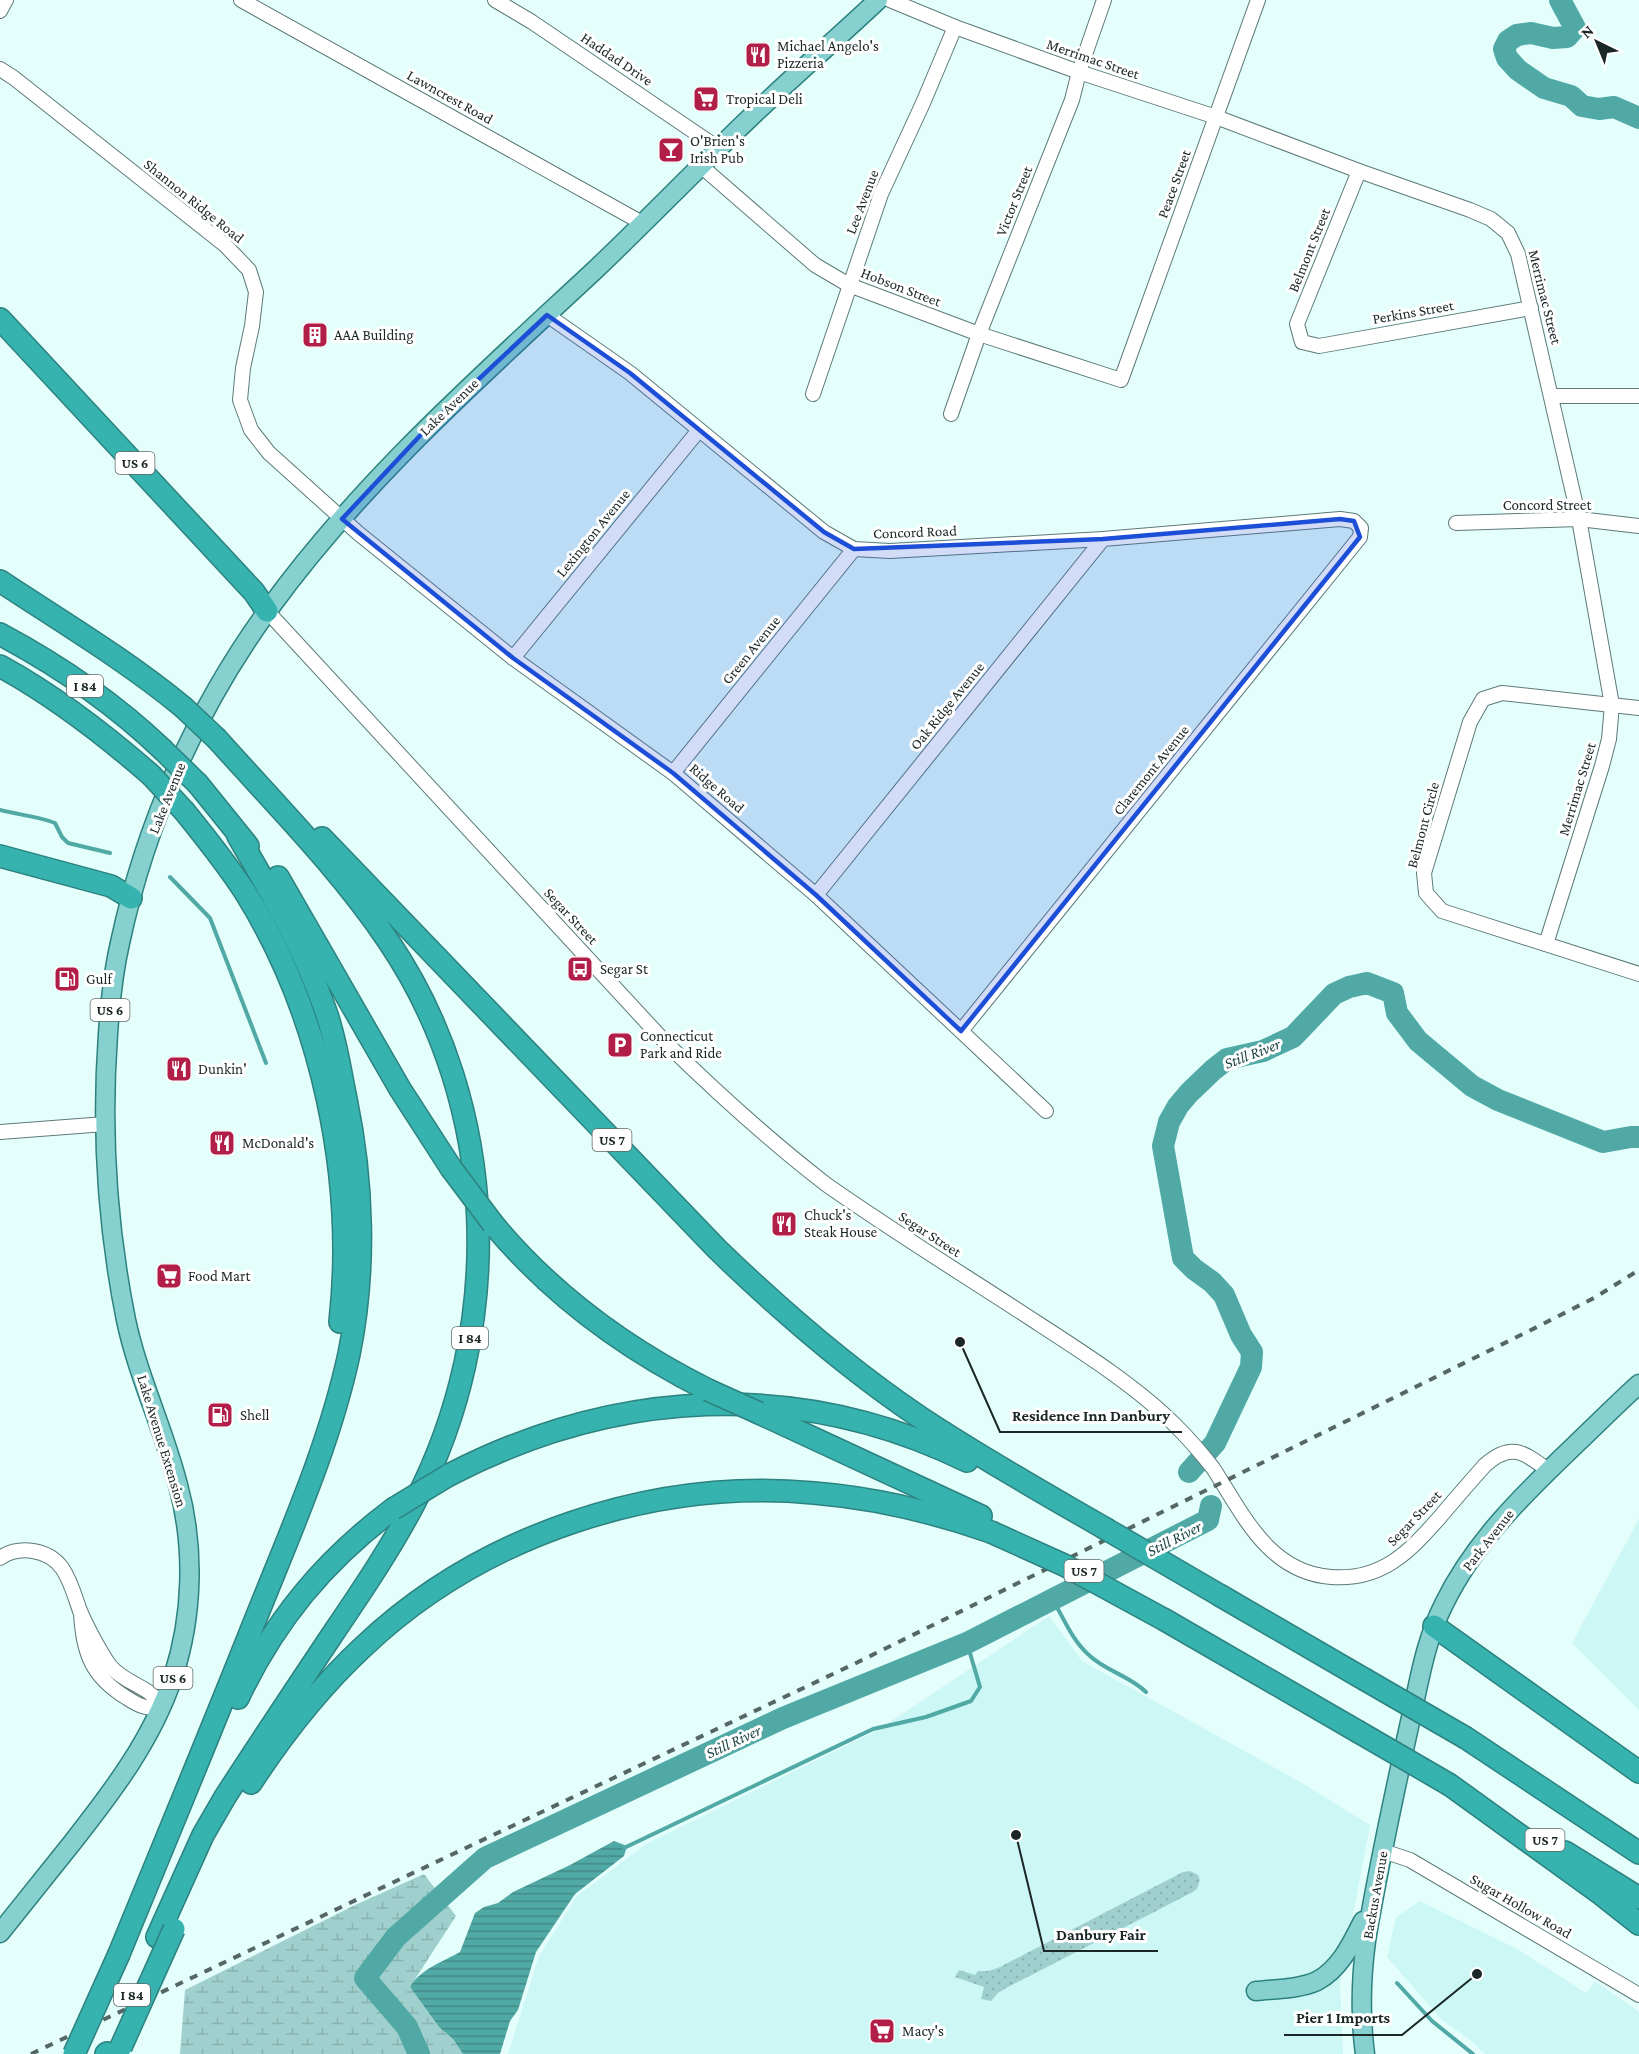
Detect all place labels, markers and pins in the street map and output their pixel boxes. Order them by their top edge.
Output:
place label: Michael Angelo's Pizzeria [777,38,879,71]
restaurant icon: Michael Angelo's Pizzeria [743,40,773,70]
supermarket icon: Tropical Deli [691,84,721,114]
place label: Tropical Deli [726,91,803,108]
place label: O'Brien's Irish Pub [690,133,745,166]
bar icon: O'Brien's Irish Pub [656,135,686,165]
building icon: AAA Building [300,320,330,350]
place label: AAA Building [334,327,414,344]
bus stop icon: Segar St [565,954,595,984]
place label: Segar St [600,961,649,978]
fuel station icon: Gulf [52,964,82,994]
place label: Gulf [86,971,113,987]
place label: Connecticut Park and Ride [640,1028,722,1061]
parking icon: Connecticut Park and Ride [605,1030,635,1060]
restaurant icon: Dunkin' [164,1054,194,1084]
place label: Dunkin' [198,1061,247,1077]
restaurant icon: McDonald's [207,1128,237,1158]
place label: McDonald's [242,1135,314,1151]
place label: Chuck's Steak House [804,1207,878,1240]
restaurant icon: Chuck's Steak House [769,1209,799,1239]
supermarket icon: Food Mart [154,1261,184,1291]
place label: Food Mart [188,1268,251,1284]
callout: Residence Inn Danbury [1000,1398,1182,1432]
fuel station icon: Shell [205,1400,235,1430]
place label: Shell [240,1407,270,1423]
callout: Danbury Fair [1044,1917,1158,1951]
callout: Pier 1 Imports [1284,2001,1402,2035]
supermarket icon: Macy's [867,2016,897,2046]
place label: Macy's [902,2023,944,2040]

